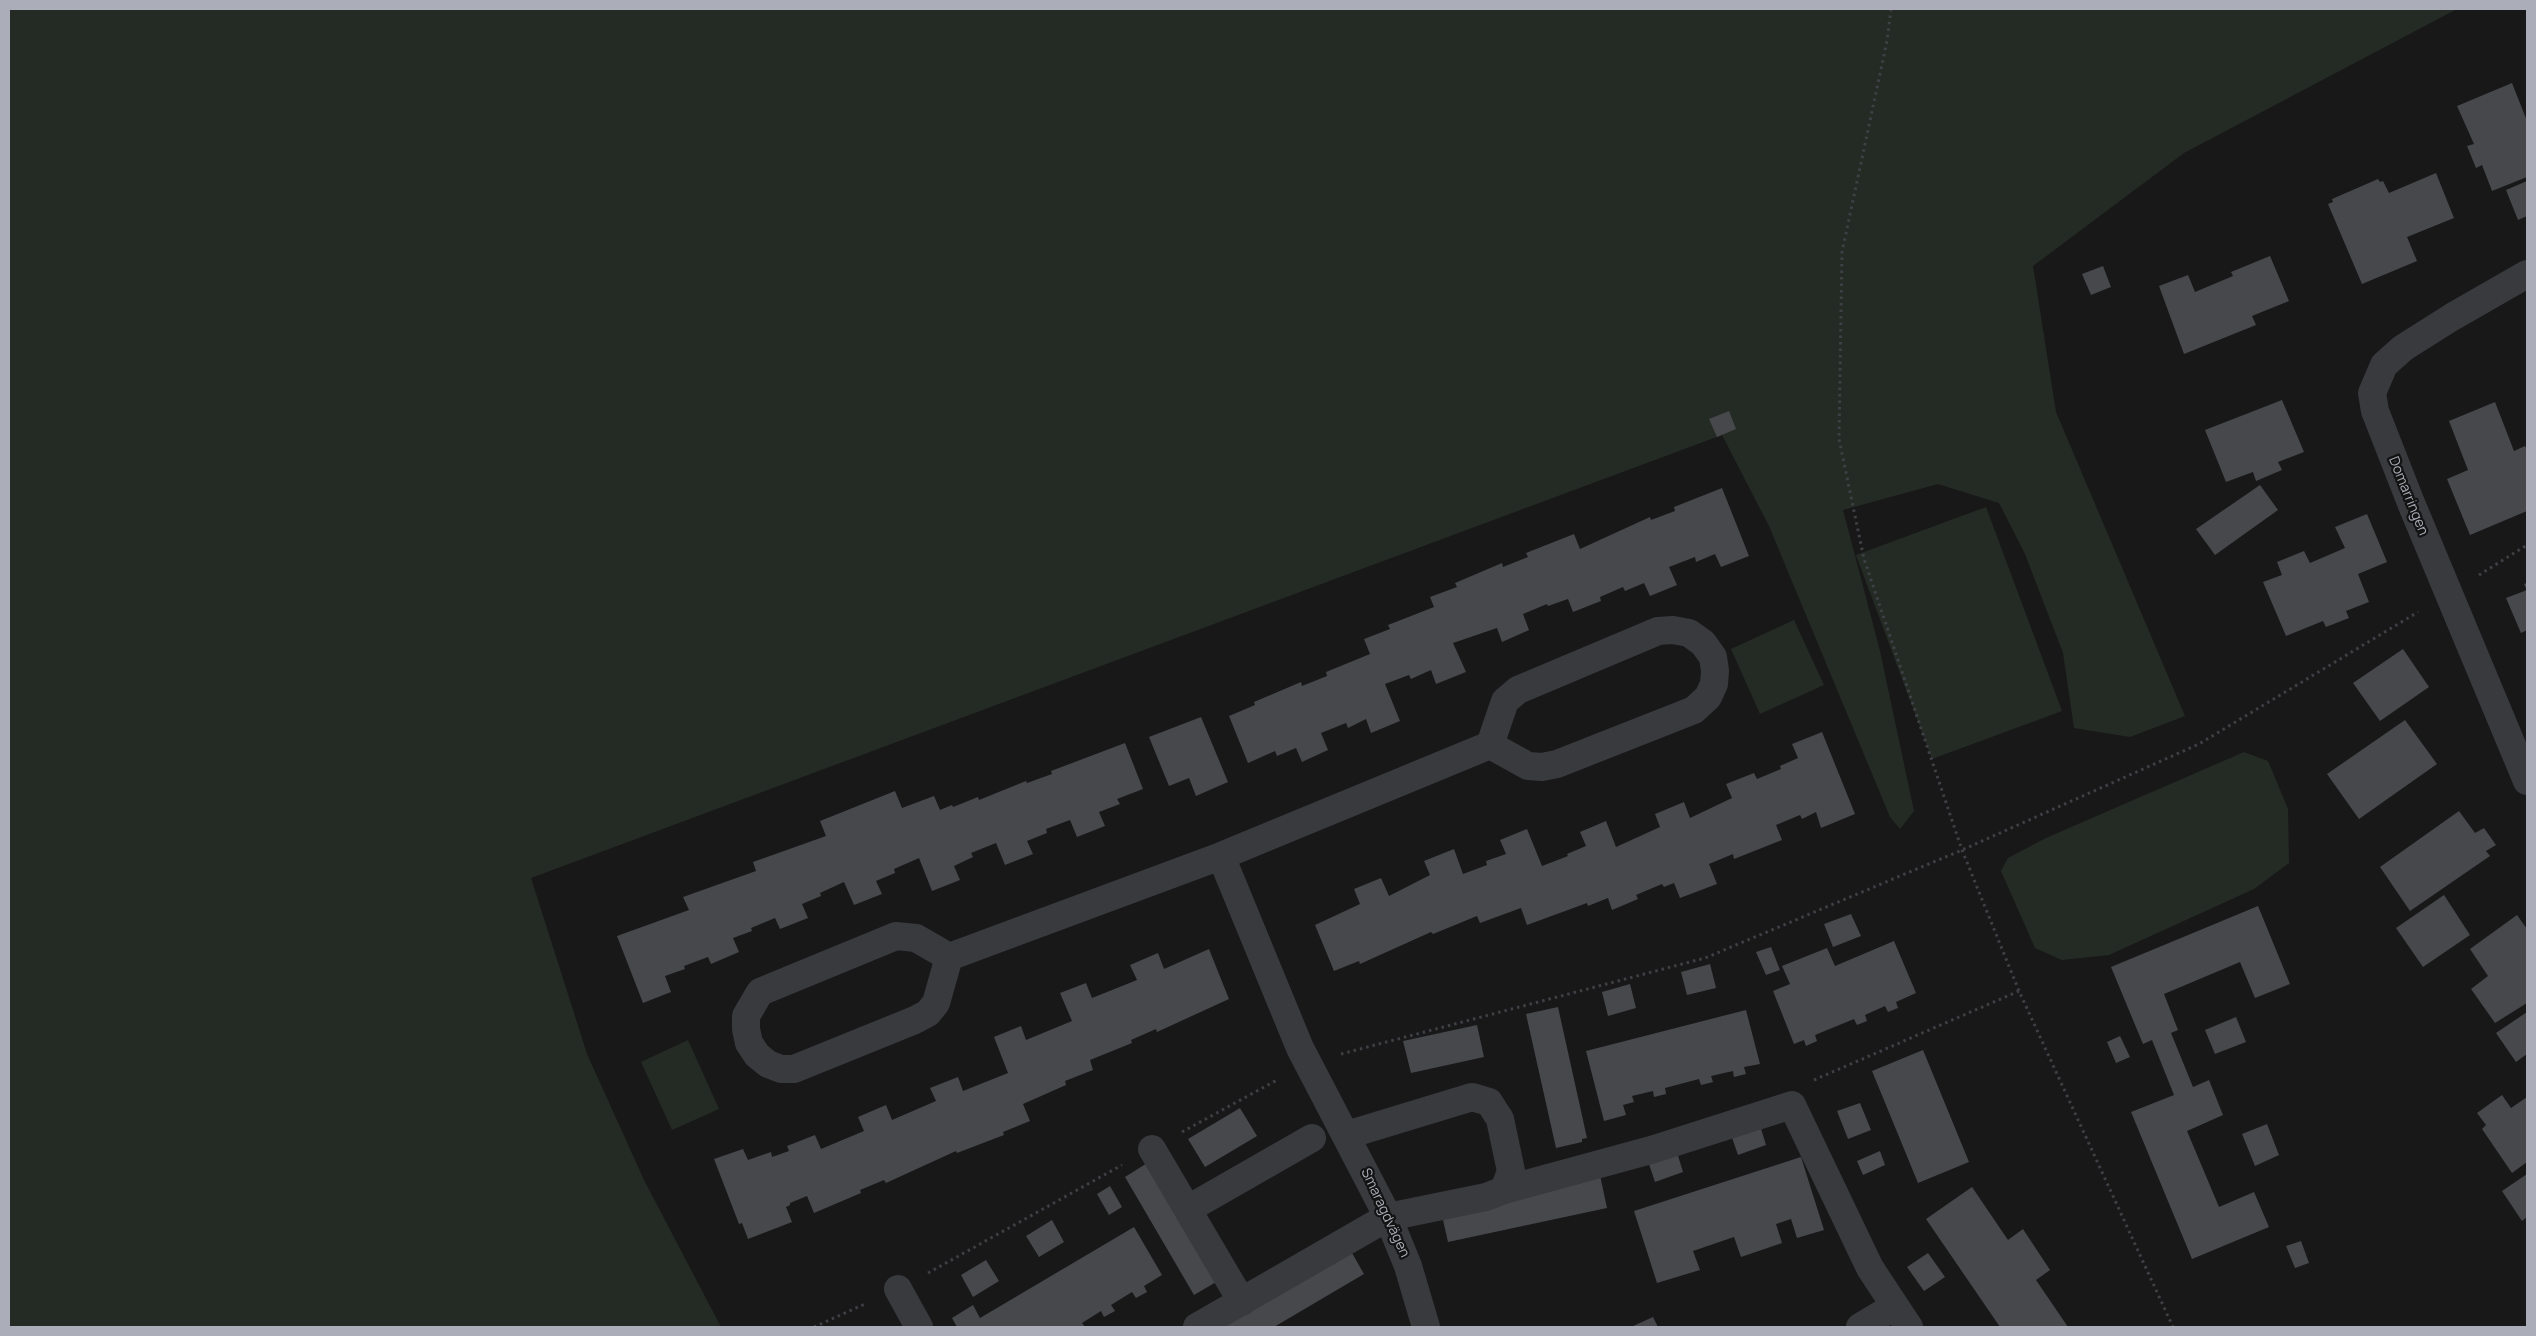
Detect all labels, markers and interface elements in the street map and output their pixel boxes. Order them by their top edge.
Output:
street label: Domarringen [2385,454,2431,538]
street label: Smaragdvägen [1357,1166,1413,1260]

